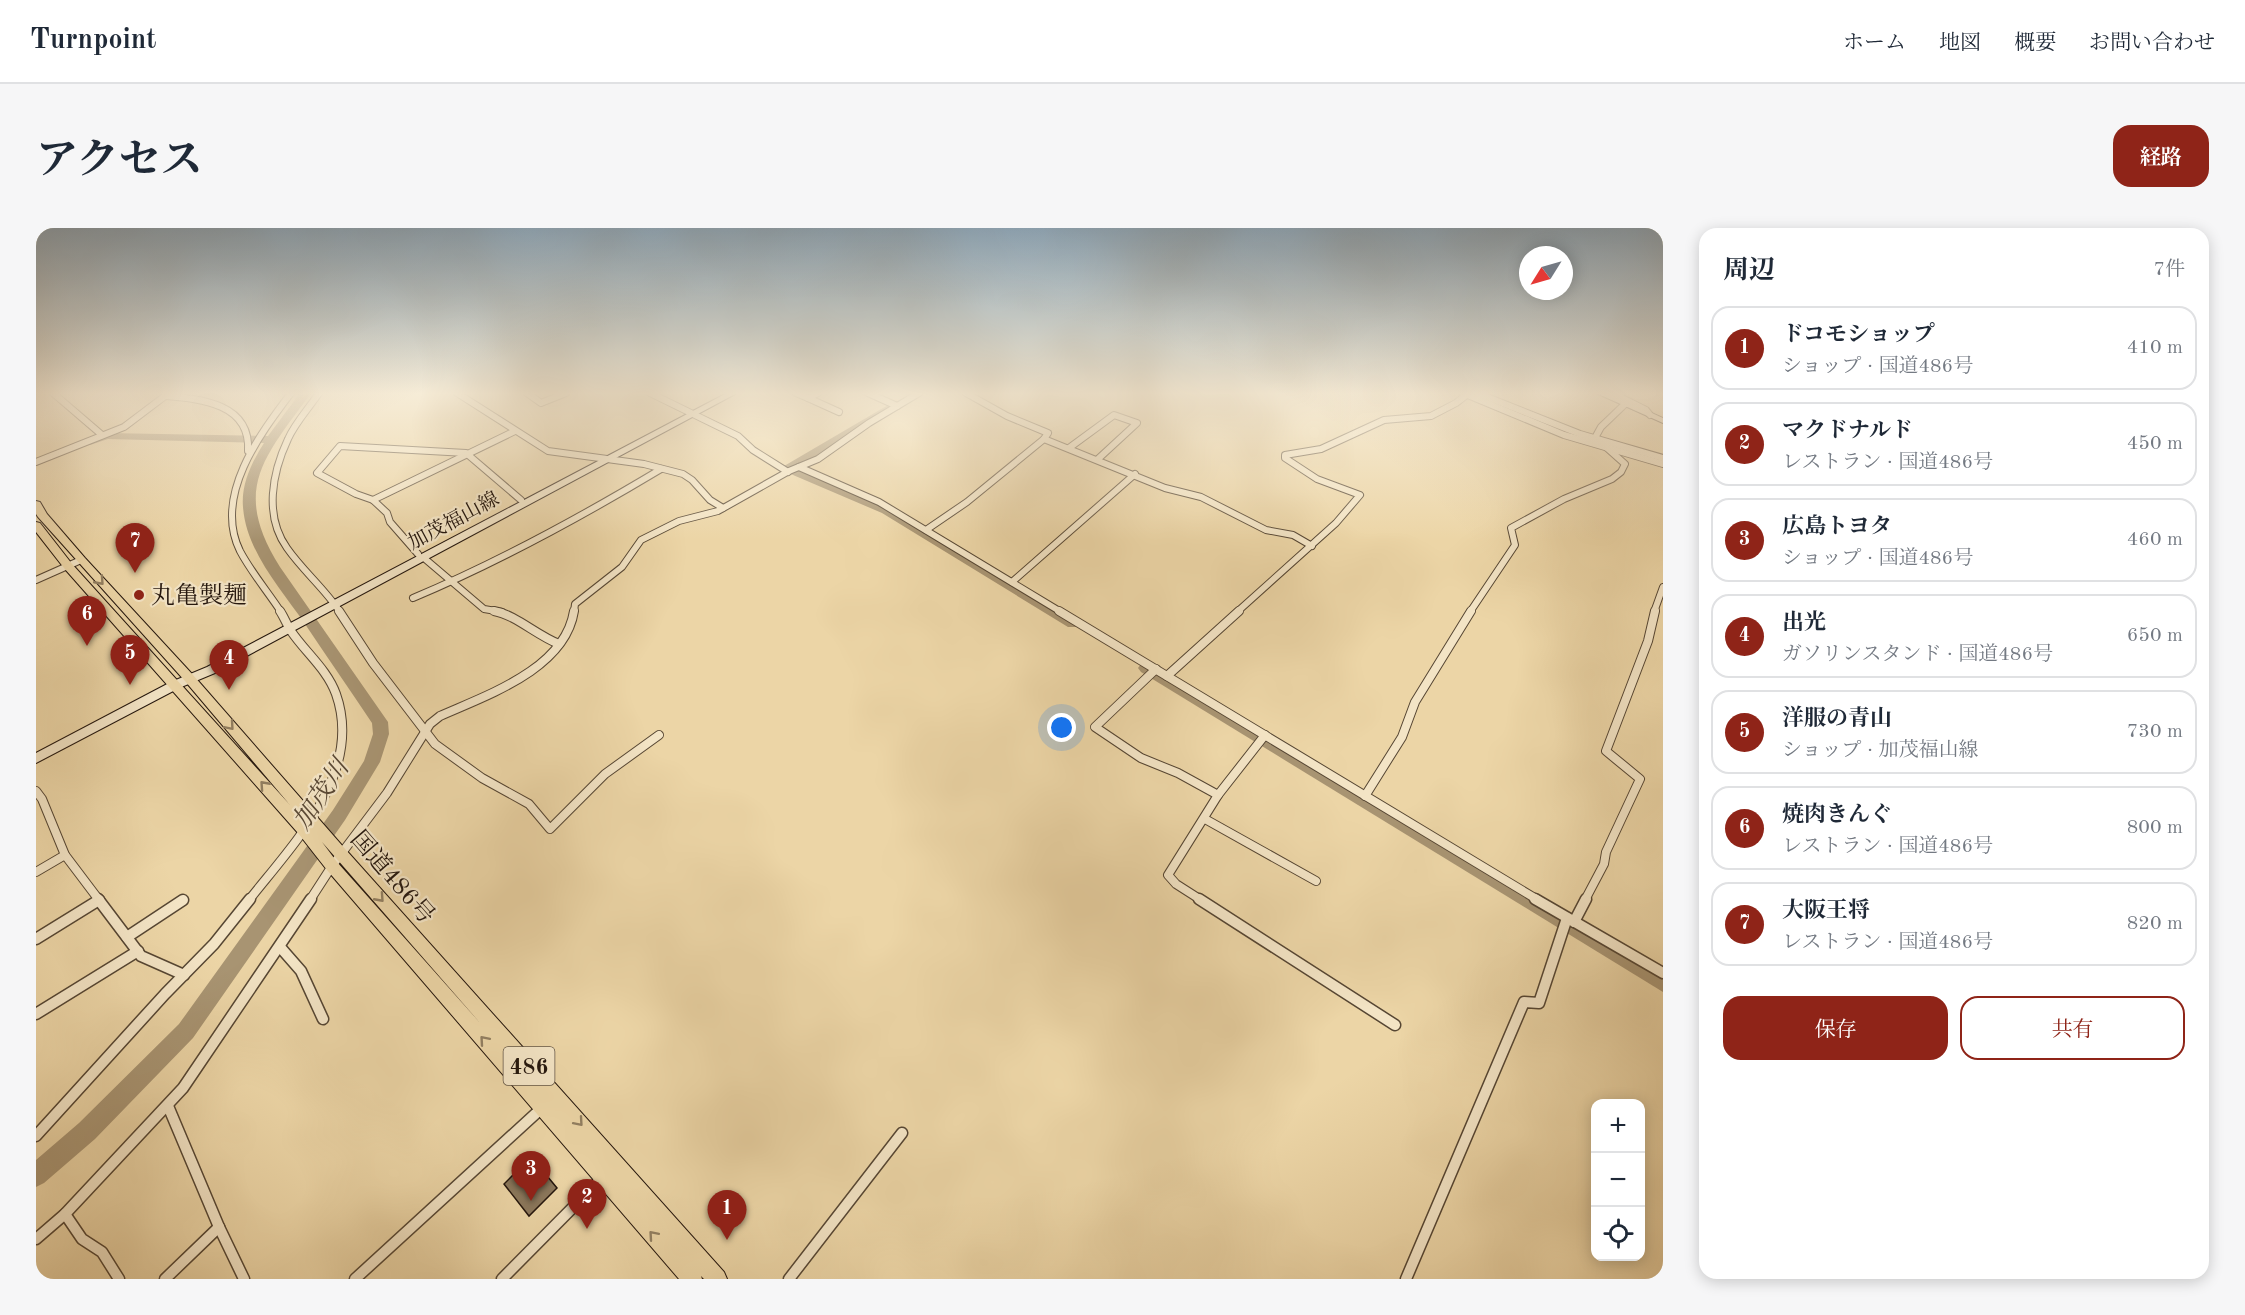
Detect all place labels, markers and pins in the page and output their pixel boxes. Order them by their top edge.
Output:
pin: 7 [116,524,154,573]
place label: 丸亀製麺 [151,582,247,609]
marker: 丸亀製麺 [132,588,146,602]
pin: 6 [68,596,106,646]
pin: 5 [110,636,149,685]
pin: 4 [210,640,248,690]
pin: 3 [512,1152,550,1201]
pin: 2 [568,1180,606,1229]
pin: 1 [708,1190,746,1240]

